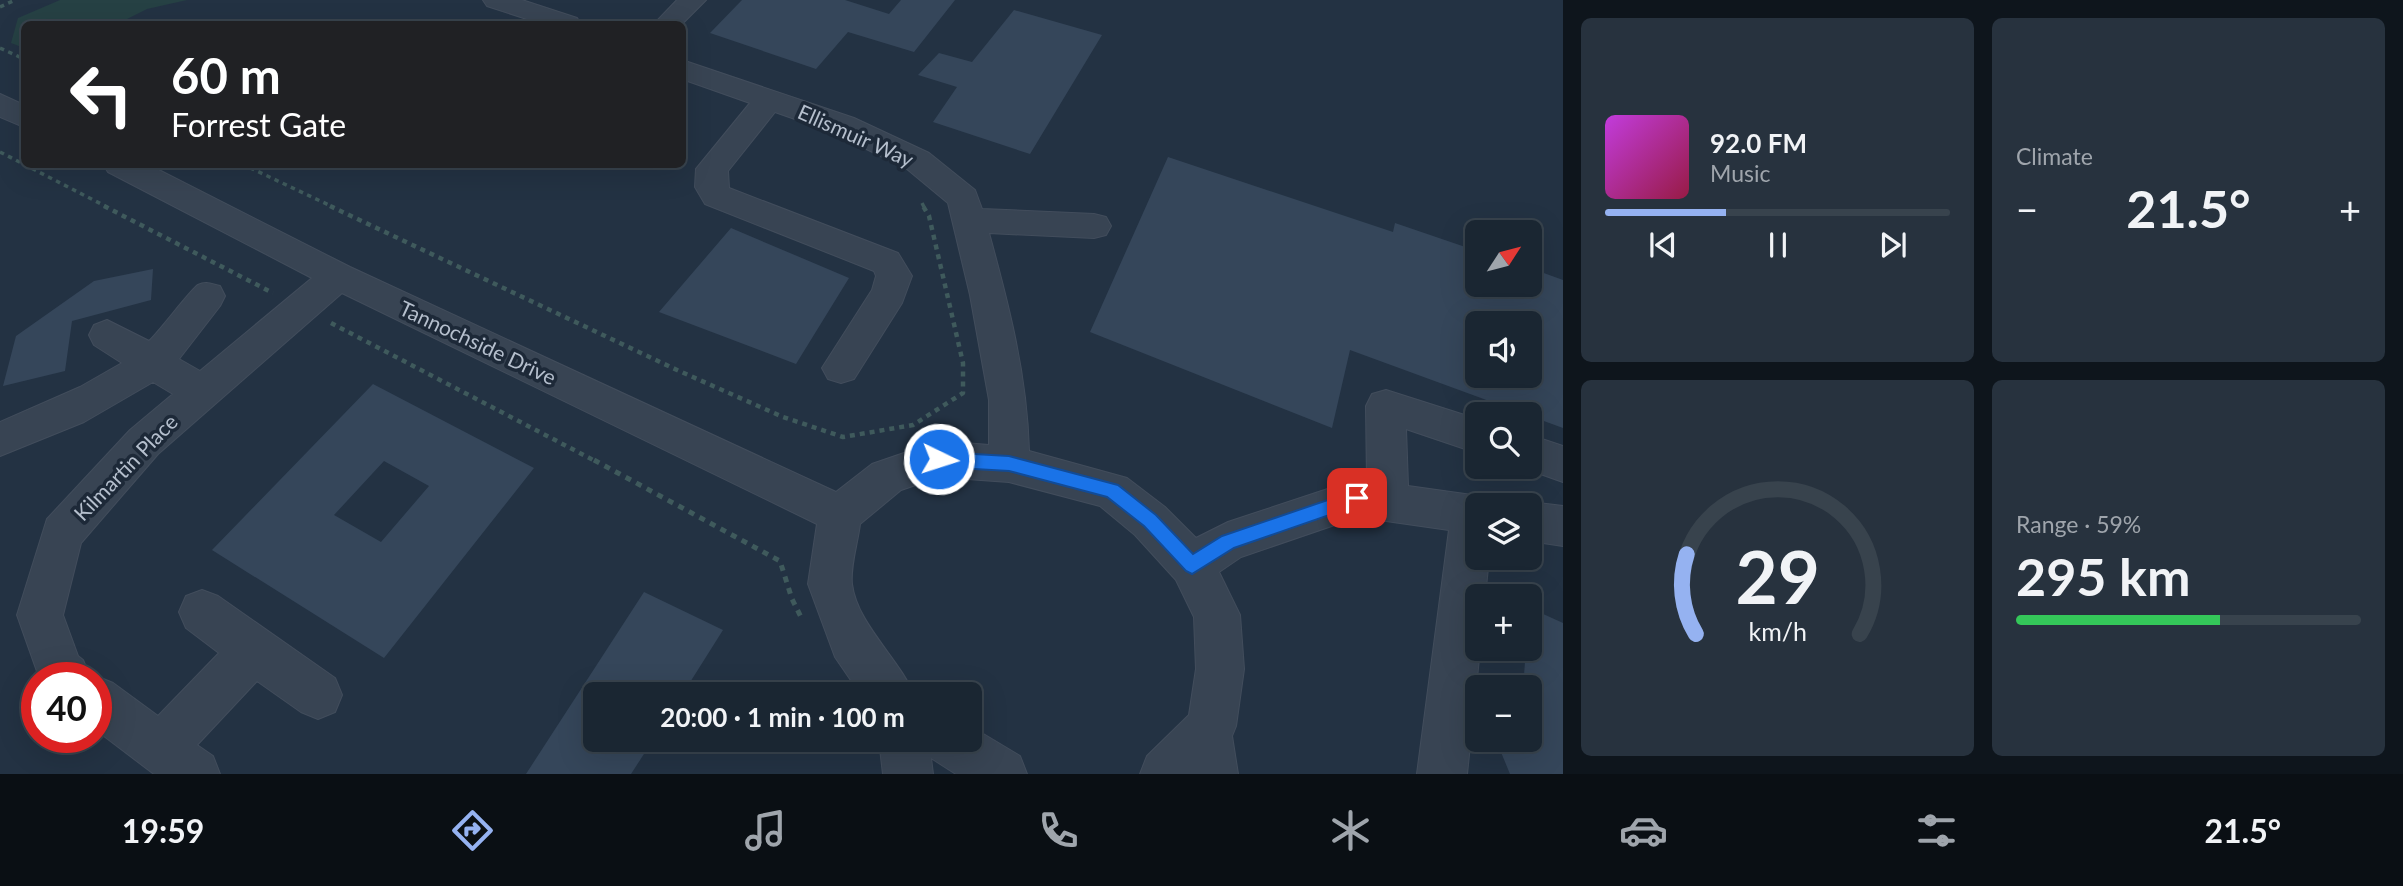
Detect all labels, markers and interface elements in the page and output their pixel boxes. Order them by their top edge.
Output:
text: 60 m [171,46,281,104]
icon: left [56,49,147,140]
street label: Ellismuir Way [794,98,918,172]
text: Forrest Gate [171,105,346,144]
text: 92.0 FM [1710,127,1807,159]
text: Climate [2016,142,2093,170]
text: Music [1710,159,1770,187]
text: 21.5° [2126,177,2251,239]
text: − [2016,186,2038,232]
text: + [2339,186,2361,232]
north arrow [1465,220,1542,298]
map controls [1465,220,1542,752]
icon: previous [1644,226,1682,264]
icon: pause [1759,226,1797,264]
icon: next [1874,226,1912,264]
street label: Tannochside Drive [396,295,560,389]
button: sound [1465,311,1542,388]
button: search [1465,402,1542,479]
street label: Kilmartin Place [68,409,182,525]
position arrow [902,422,976,496]
pin [1327,468,1387,528]
icon: arrive [1338,479,1376,517]
button: layers [1465,493,1542,570]
text: Range · 59% [2016,510,2141,538]
text: 29 [1735,532,1820,620]
text: 295 km [2016,545,2190,607]
button: + [1465,584,1542,661]
text: km/h [1748,616,1807,646]
speed limit sign: 40 [21,662,112,753]
button: − [1465,675,1542,752]
text: 20:00 · 1 min · 100 m [660,701,905,733]
icon: directions [448,806,497,855]
icon: music [741,806,790,855]
icon: phone [1034,806,1083,855]
icon: climate [1326,806,1375,855]
icon: car [1619,806,1668,855]
icon: filters [1912,806,1961,855]
text: 19:59 [122,811,204,850]
text: 21.5° [2204,811,2281,850]

